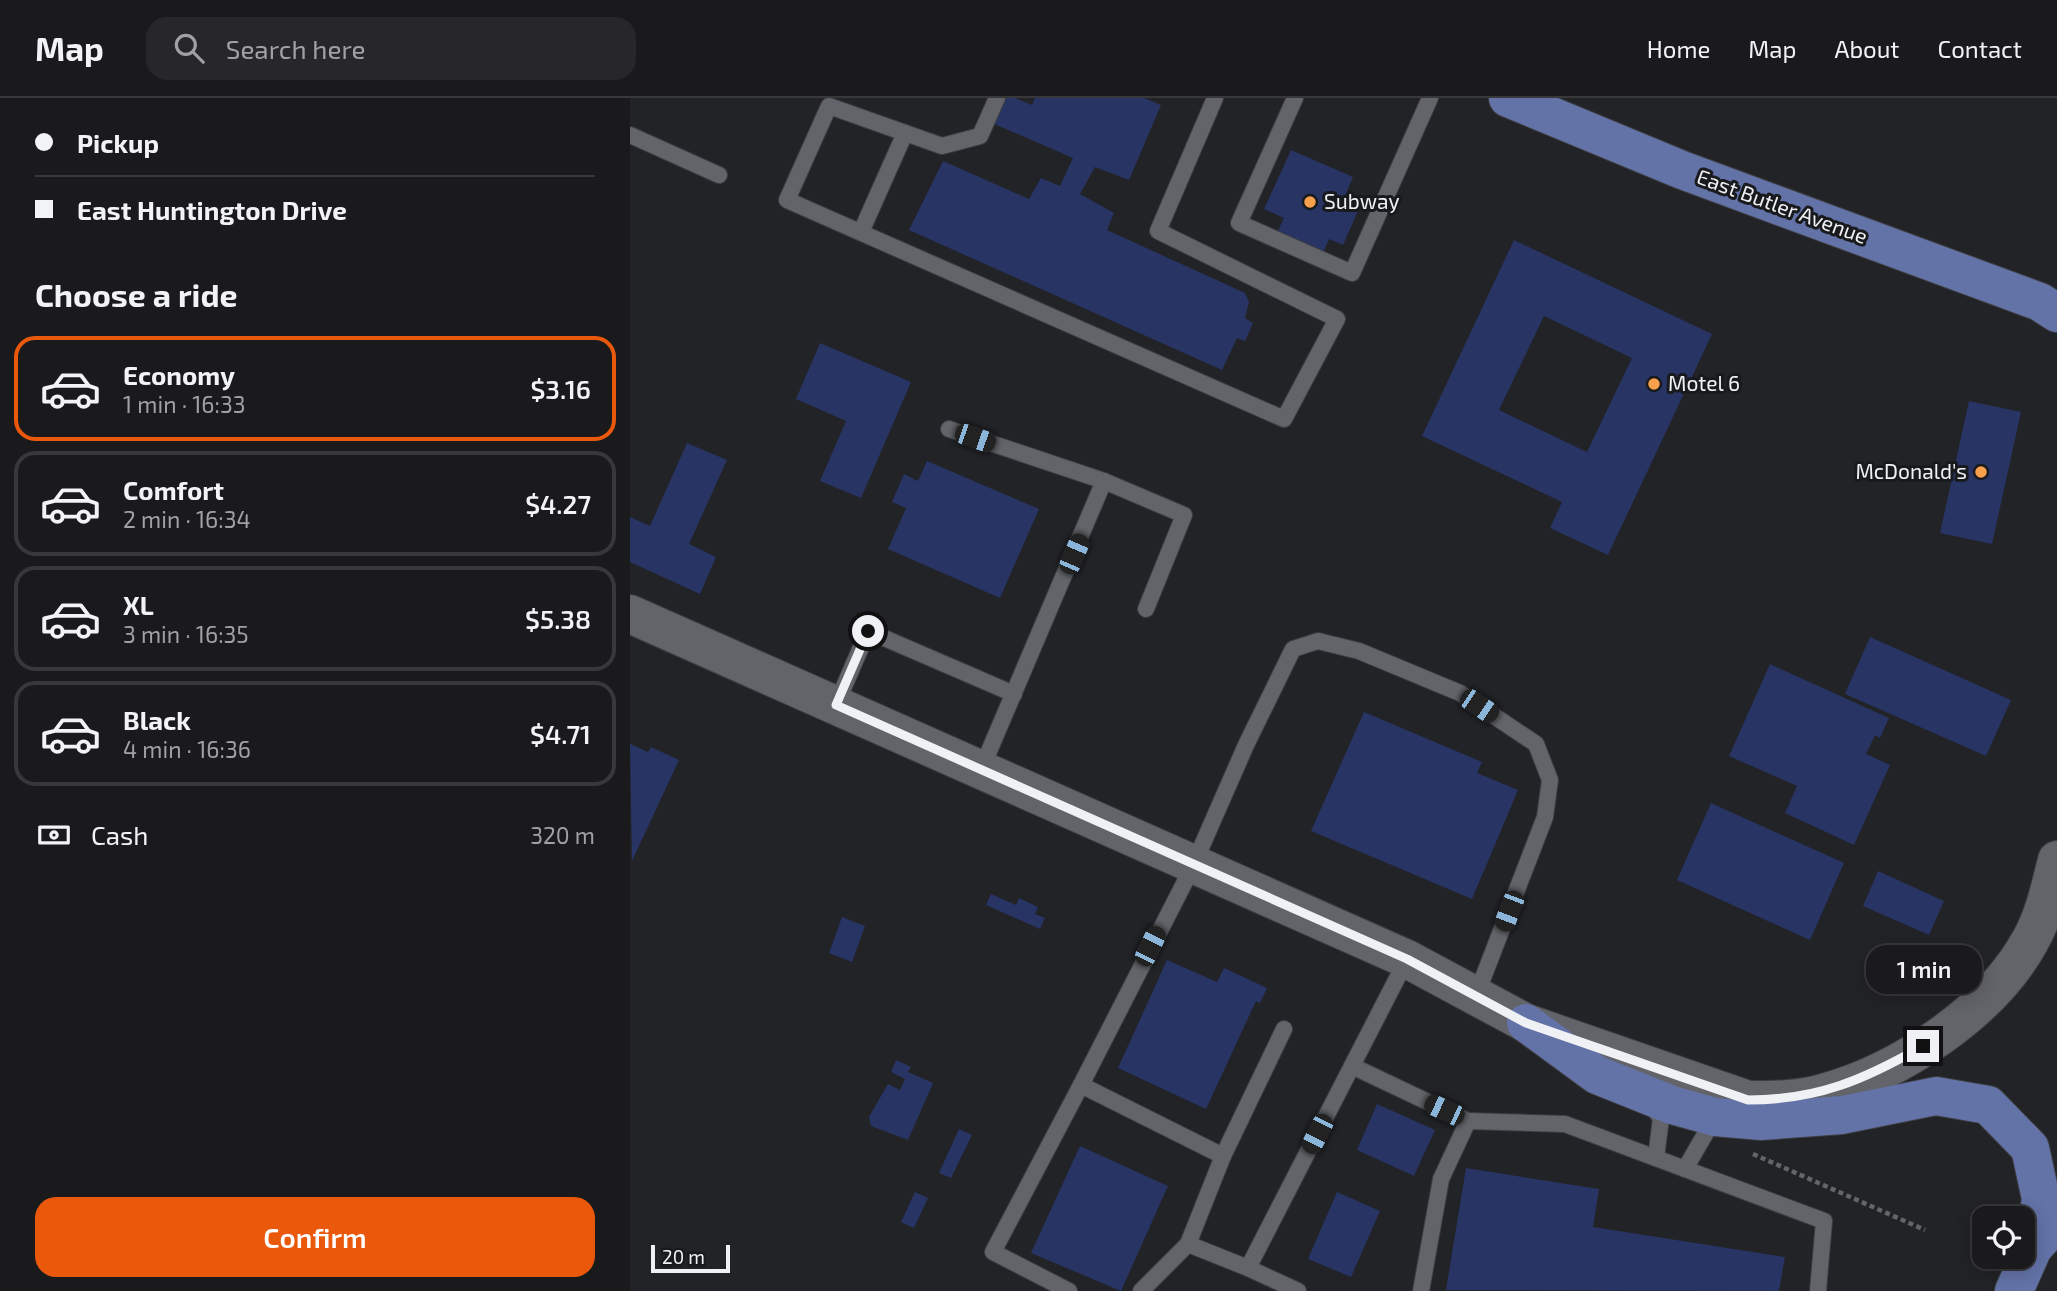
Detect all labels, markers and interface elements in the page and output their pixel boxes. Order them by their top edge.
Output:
search box [146,17,636,80]
text: Map [35,28,104,68]
icon: search [170,29,208,67]
text: Search here [226,33,365,64]
text: Home [1647,34,1710,63]
text: Map [1748,34,1796,63]
text: About [1834,34,1900,63]
text: Contact [1938,34,2022,63]
text: Pickup [77,127,159,158]
street label: East Butler Avenue [1694,163,1871,248]
place label: Subway [1324,188,1400,213]
text: East Huntington Drive [77,194,347,225]
marker: Subway [1302,194,1318,210]
text: Choose a ride [35,275,238,313]
icon: car [39,357,102,420]
text: Economy [123,359,235,390]
place label: Motel 6 [1668,370,1740,395]
text: $3.16 [530,373,591,404]
marker: Motel 6 [1646,376,1662,392]
text: 1 min · 16:33 [123,390,246,418]
car [952,421,999,455]
place label: McDonald's [1855,458,1967,483]
marker: McDonald's [1973,464,1989,480]
icon: car [39,472,102,535]
text: Comfort [123,474,224,505]
text: $4.27 [525,488,591,519]
text: 2 min · 16:34 [123,505,251,533]
car [1057,531,1092,577]
icon: car [39,587,102,650]
text: XL [123,589,154,620]
text: $5.38 [525,603,591,634]
route start [852,615,884,647]
text: 3 min · 16:35 [123,620,249,648]
car [1456,686,1503,726]
icon: car [39,702,102,765]
text: Black [123,704,191,735]
text: $4.71 [530,718,591,749]
text: 4 min · 16:36 [123,735,251,763]
icon: cash [35,816,73,854]
text: Cash [91,819,148,850]
text: 320 m [530,821,595,849]
car [1492,888,1527,934]
car [1132,923,1169,969]
callout: 1 min [1865,944,1981,993]
text: 1 min [1897,955,1951,983]
route end [1907,1030,1939,1062]
car [1421,1092,1468,1128]
car [1299,1111,1336,1157]
button: Confirm [35,1197,595,1277]
map controls [1972,1206,2035,1269]
button: locate [1972,1206,2035,1269]
scale bar [651,1242,730,1274]
text: 20 m [662,1245,705,1268]

